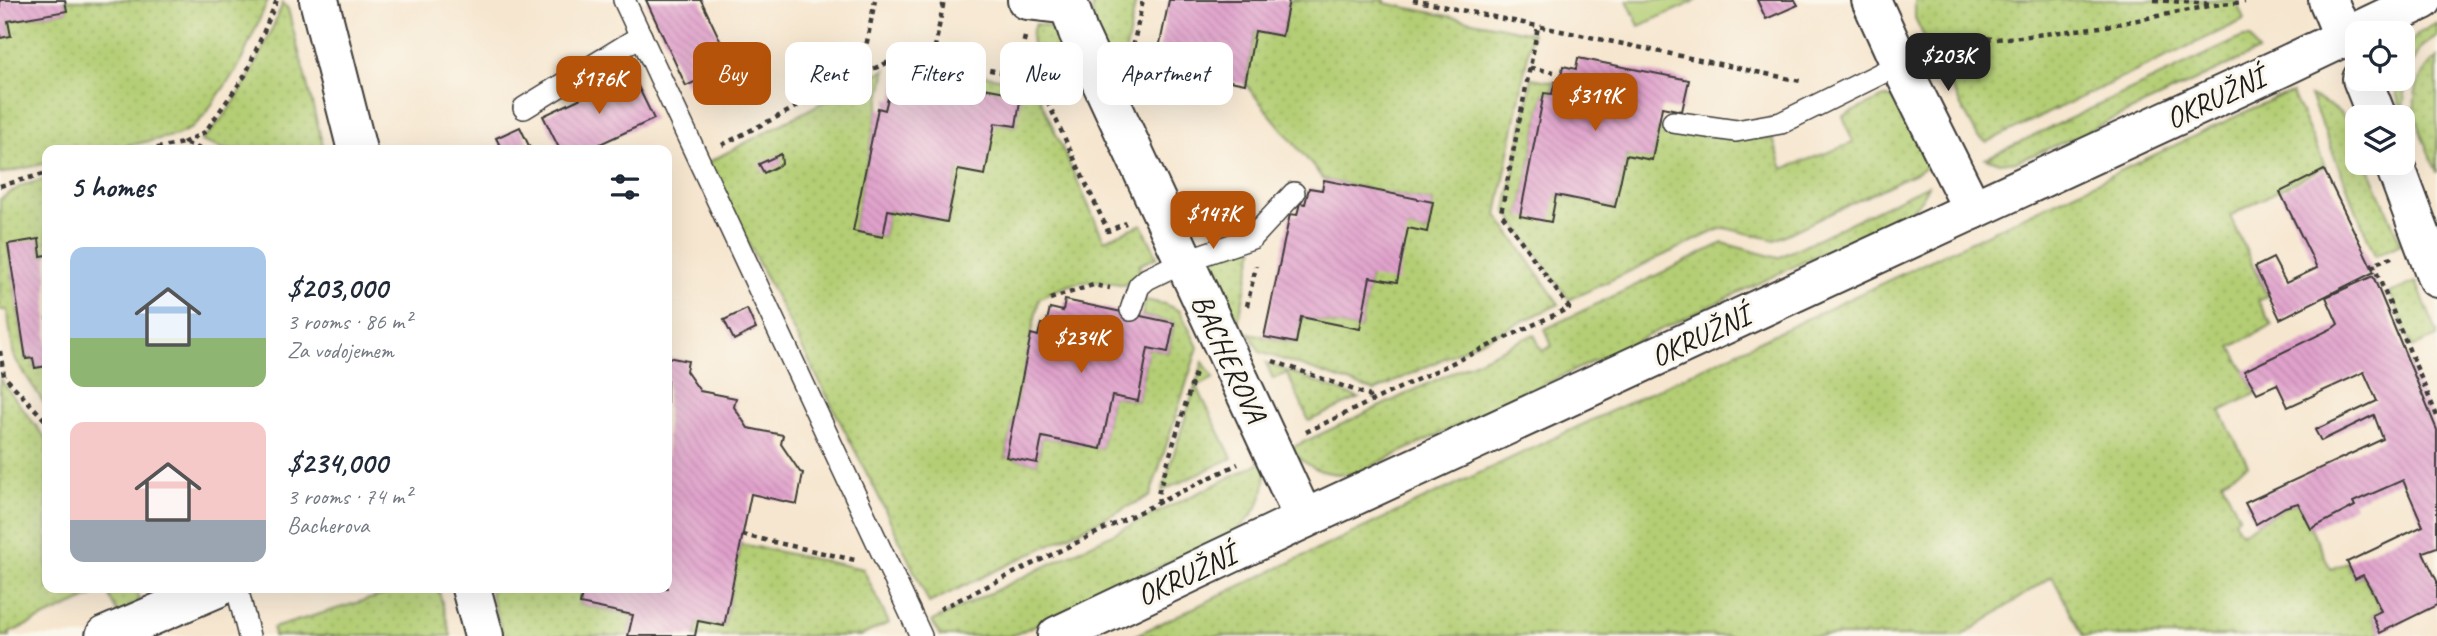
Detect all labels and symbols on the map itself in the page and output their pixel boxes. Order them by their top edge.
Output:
pin: $203K [1899,34,1997,93]
street label: OKRUŽNÍ [2159,56,2277,137]
pin: $176K [550,57,648,116]
pin: $319K [1546,74,1644,133]
pin: $147K [1164,191,1262,251]
street label: BACHEROVA [1183,288,1276,430]
street label: OKRUŽNÍ [1644,294,1762,375]
pin: $234K [1032,316,1130,375]
street label: OKRUŽNÍ [1130,533,1248,614]

